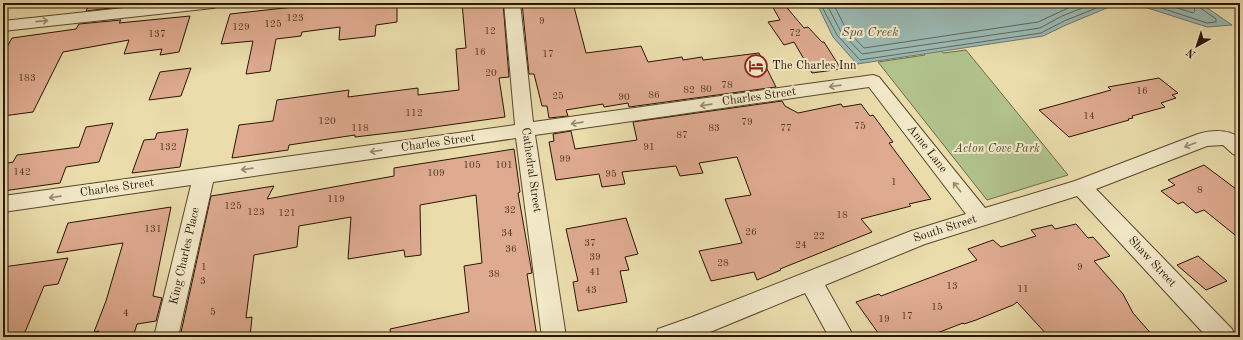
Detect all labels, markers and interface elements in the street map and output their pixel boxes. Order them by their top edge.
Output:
house number: 123 [286,13,304,23]
house number: 9 [539,16,545,26]
one-way arrow [35,18,48,25]
house number: 125 [264,19,282,29]
house number: 129 [232,22,250,32]
house number: 12 [484,26,496,36]
water label: Spa Creek [841,26,899,39]
north arrow [1177,26,1217,66]
house number: 72 [789,28,801,38]
house number: 137 [148,29,166,39]
text: N [1184,45,1198,60]
house number: 16 [474,47,486,57]
house number: 17 [542,49,554,59]
hotel icon: The Charles Inn [743,53,769,79]
place label: The Charles Inn [772,60,857,72]
house number: 20 [485,68,497,78]
house number: 183 [18,73,36,83]
house number: 78 [721,80,733,90]
one-way arrow [829,82,842,90]
house number: 80 [700,84,712,94]
house number: 82 [683,85,695,95]
street label: Charles Street [721,86,797,108]
house number: 16 [1136,86,1148,96]
house number: 86 [648,90,660,100]
house number: 25 [552,91,564,101]
house number: 90 [618,92,630,102]
one-way arrow [700,101,713,109]
house number: 112 [405,108,423,118]
house number: 14 [1083,111,1095,121]
house number: 120 [318,116,336,126]
house number: 79 [741,117,753,127]
one-way arrow [571,119,584,127]
house number: 75 [854,121,866,131]
house number: 118 [351,123,369,133]
house number: 83 [708,123,720,133]
house number: 77 [780,123,792,133]
street label: Anne Lane [905,123,950,176]
street label: Cathedral Street [519,127,543,213]
house number: 87 [676,130,688,140]
street label: Charles Street [400,132,476,154]
one-way arrow [1184,141,1196,149]
house number: 132 [159,142,177,152]
house number: 91 [643,142,655,152]
park label: Acton Cove Park [953,143,1040,155]
one-way arrow [369,147,382,155]
house number: 99 [559,154,571,164]
house number: 105 [463,160,481,170]
house number: 101 [495,160,513,170]
one-way arrow [241,165,254,173]
house number: 142 [13,167,31,177]
house number: 109 [427,168,445,178]
house number: 95 [605,169,617,179]
street label: Charles Street [79,177,155,199]
house number: 1 [891,177,897,187]
one-way arrow [953,181,961,192]
house number: 8 [1197,185,1203,195]
one-way arrow [49,193,62,201]
house number: 119 [327,194,345,204]
house number: 125 [224,201,242,211]
house number: 32 [504,205,516,215]
street label: King Charles Place [168,206,202,306]
house number: 123 [247,207,265,217]
house number: 121 [278,208,296,218]
house number: 18 [836,210,848,220]
street label: South Street [912,213,978,245]
house number: 131 [144,224,162,234]
house number: 26 [745,227,757,237]
house number: 34 [501,228,513,238]
house number: 22 [813,231,825,241]
street label: Shaw Street [1126,234,1178,290]
house number: 37 [584,238,596,248]
house number: 24 [795,240,807,250]
house number: 36 [505,244,517,254]
house number: 39 [589,252,601,262]
house number: 28 [717,258,729,268]
house number: 1 [201,262,207,272]
house number: 9 [1077,262,1083,272]
house number: 41 [589,267,601,277]
house number: 38 [488,269,500,279]
house number: 3 [200,276,206,286]
house number: 13 [946,281,958,291]
house number: 11 [1017,284,1029,294]
house number: 43 [585,285,597,295]
house number: 15 [931,302,943,312]
house number: 5 [210,307,216,317]
house number: 4 [123,308,129,318]
house number: 17 [901,311,913,321]
house number: 19 [878,314,890,324]

